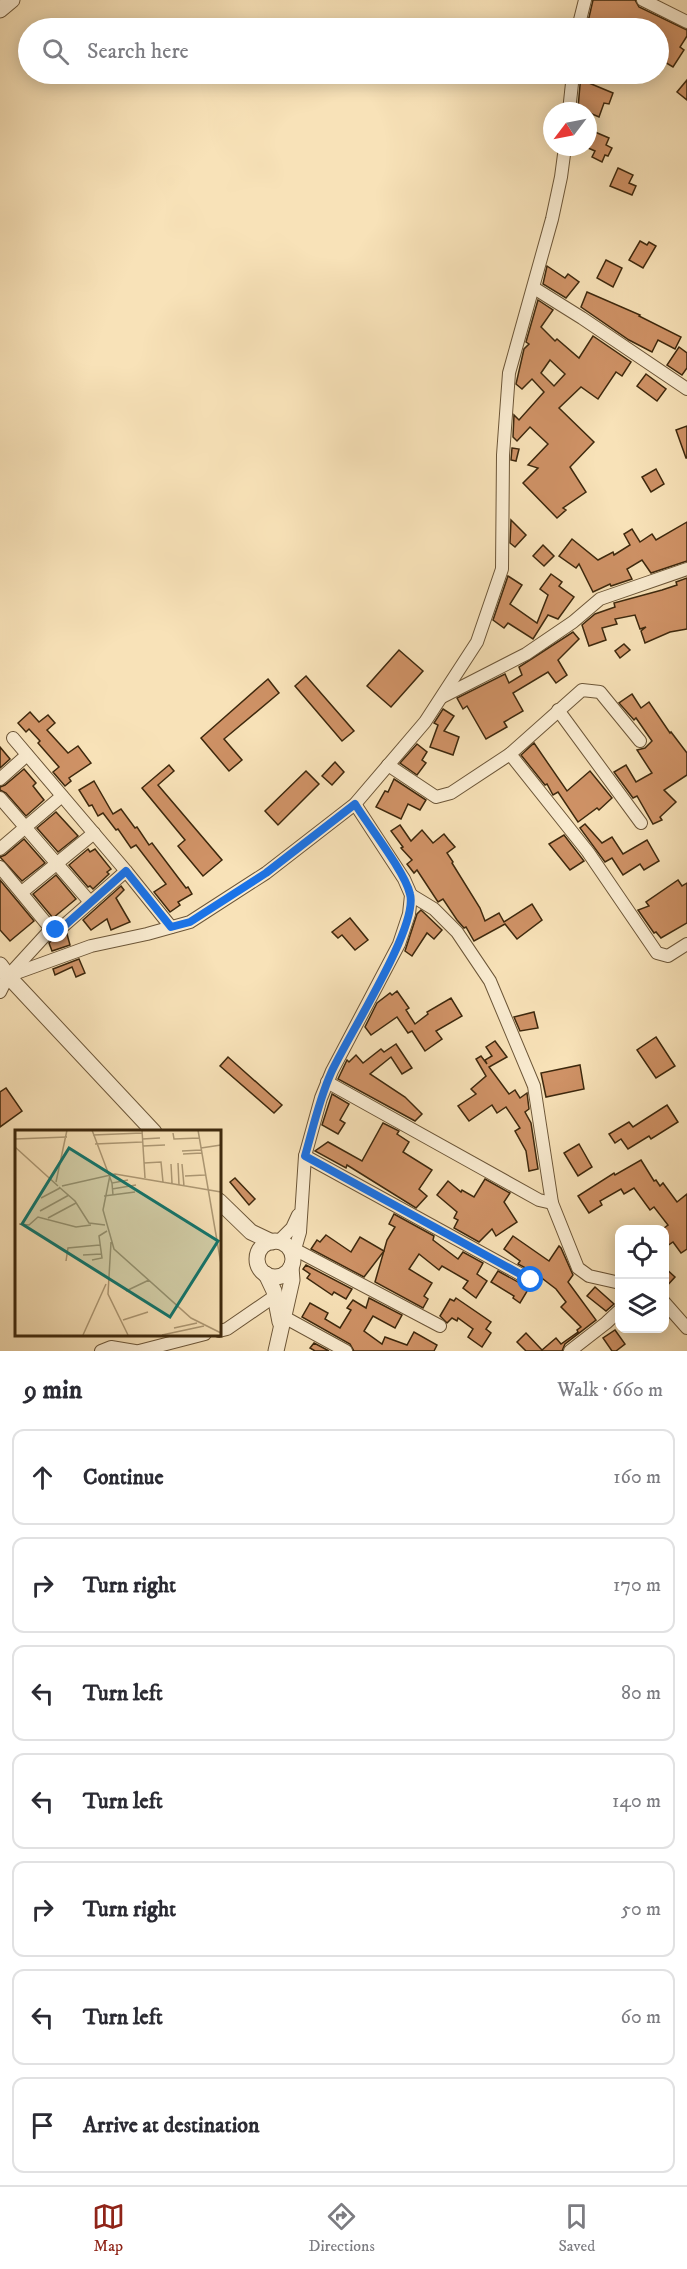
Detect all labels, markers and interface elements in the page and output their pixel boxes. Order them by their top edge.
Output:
search box [18,18,669,84]
icon: search [39,35,72,68]
text: Search here [87,38,189,65]
north arrow [543,102,597,156]
route end [42,916,68,942]
inset map [15,1130,220,1336]
map controls [615,1225,669,1333]
button: locate [615,1225,669,1279]
route start [517,1266,543,1292]
button: layers [615,1279,669,1333]
text: 9 min [24,1374,82,1407]
text: Walk · 660 m [557,1378,663,1403]
icon: ahead [26,1461,59,1494]
text: Continue [83,1464,164,1491]
text: 160 m [613,1465,661,1490]
icon: right [26,1569,59,1602]
text: Turn right [83,1572,176,1599]
text: 170 m [613,1573,661,1598]
icon: left [26,1677,59,1710]
text: Turn left [83,1680,163,1707]
text: 80 m [621,1681,661,1706]
icon: left [26,1785,59,1818]
text: Turn left [83,1788,163,1815]
text: 140 m [612,1789,661,1814]
icon: right [26,1893,59,1926]
text: Turn right [83,1896,176,1923]
text: 50 m [621,1897,661,1922]
icon: left [26,2001,59,2034]
text: Turn left [83,2004,163,2031]
text: 60 m [621,2005,661,2030]
icon: arrive [26,2109,59,2142]
text: Arrive at destination [83,2112,260,2139]
tab: Map [92,2200,125,2256]
tab: Directions [308,2200,375,2256]
tab: Saved [558,2200,595,2256]

